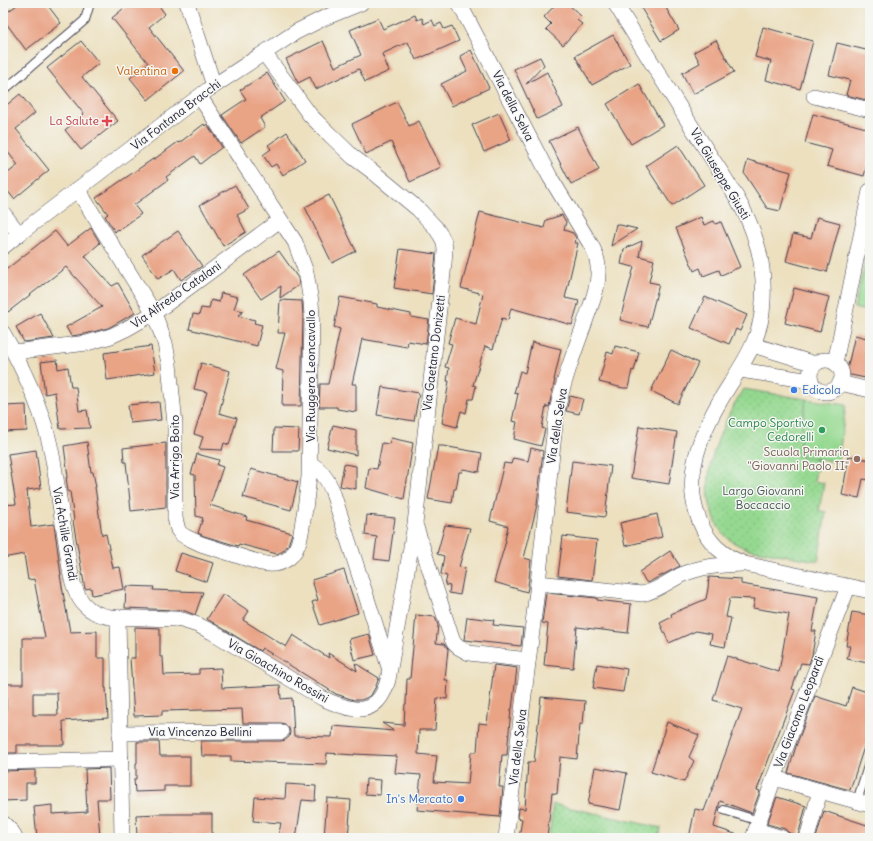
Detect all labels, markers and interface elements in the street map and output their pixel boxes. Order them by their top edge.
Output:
place label: Valentina [117,63,167,78]
marker: Valentina [170,66,180,76]
street label: Via della Selva [489,68,538,144]
street label: Via Fontana Bracchi [128,76,224,153]
place label: La Salute [49,113,99,128]
marker: La Salute [102,116,112,126]
street label: Via Giuseppe Giusti [687,125,754,222]
street label: Via Alfredo Catalani [128,258,224,331]
street label: Via Gaetano Donizetti [419,294,448,412]
street label: Via Ruggero Leoncavallo [303,309,318,442]
place label: Edicola [802,382,841,397]
marker: Edicola [789,385,799,395]
street label: Via della Selva [543,387,570,465]
street label: Via Arrigo Boito [167,415,182,499]
place label: Campo Sportivo Cedorelli [728,415,814,444]
marker: Campo Sportivo Cedorelli [817,425,827,435]
place label: Scuola Primaria "Giovanni Paolo II" [747,444,849,473]
marker: Scuola Primaria "Giovanni Paolo II" [852,454,862,464]
park label: Largo Giovanni Boccaccio [722,483,804,512]
street label: Via Achille Grandi [50,486,81,582]
street label: Via Gioachino Rossini [225,635,332,706]
street label: Via Giacomo Leopardi [770,654,827,770]
street label: Via della Selva [505,708,530,786]
street label: Via Vincenzo Bellini [148,724,252,739]
place label: In's Mercato [386,791,453,806]
marker: In's Mercato [456,794,466,804]

